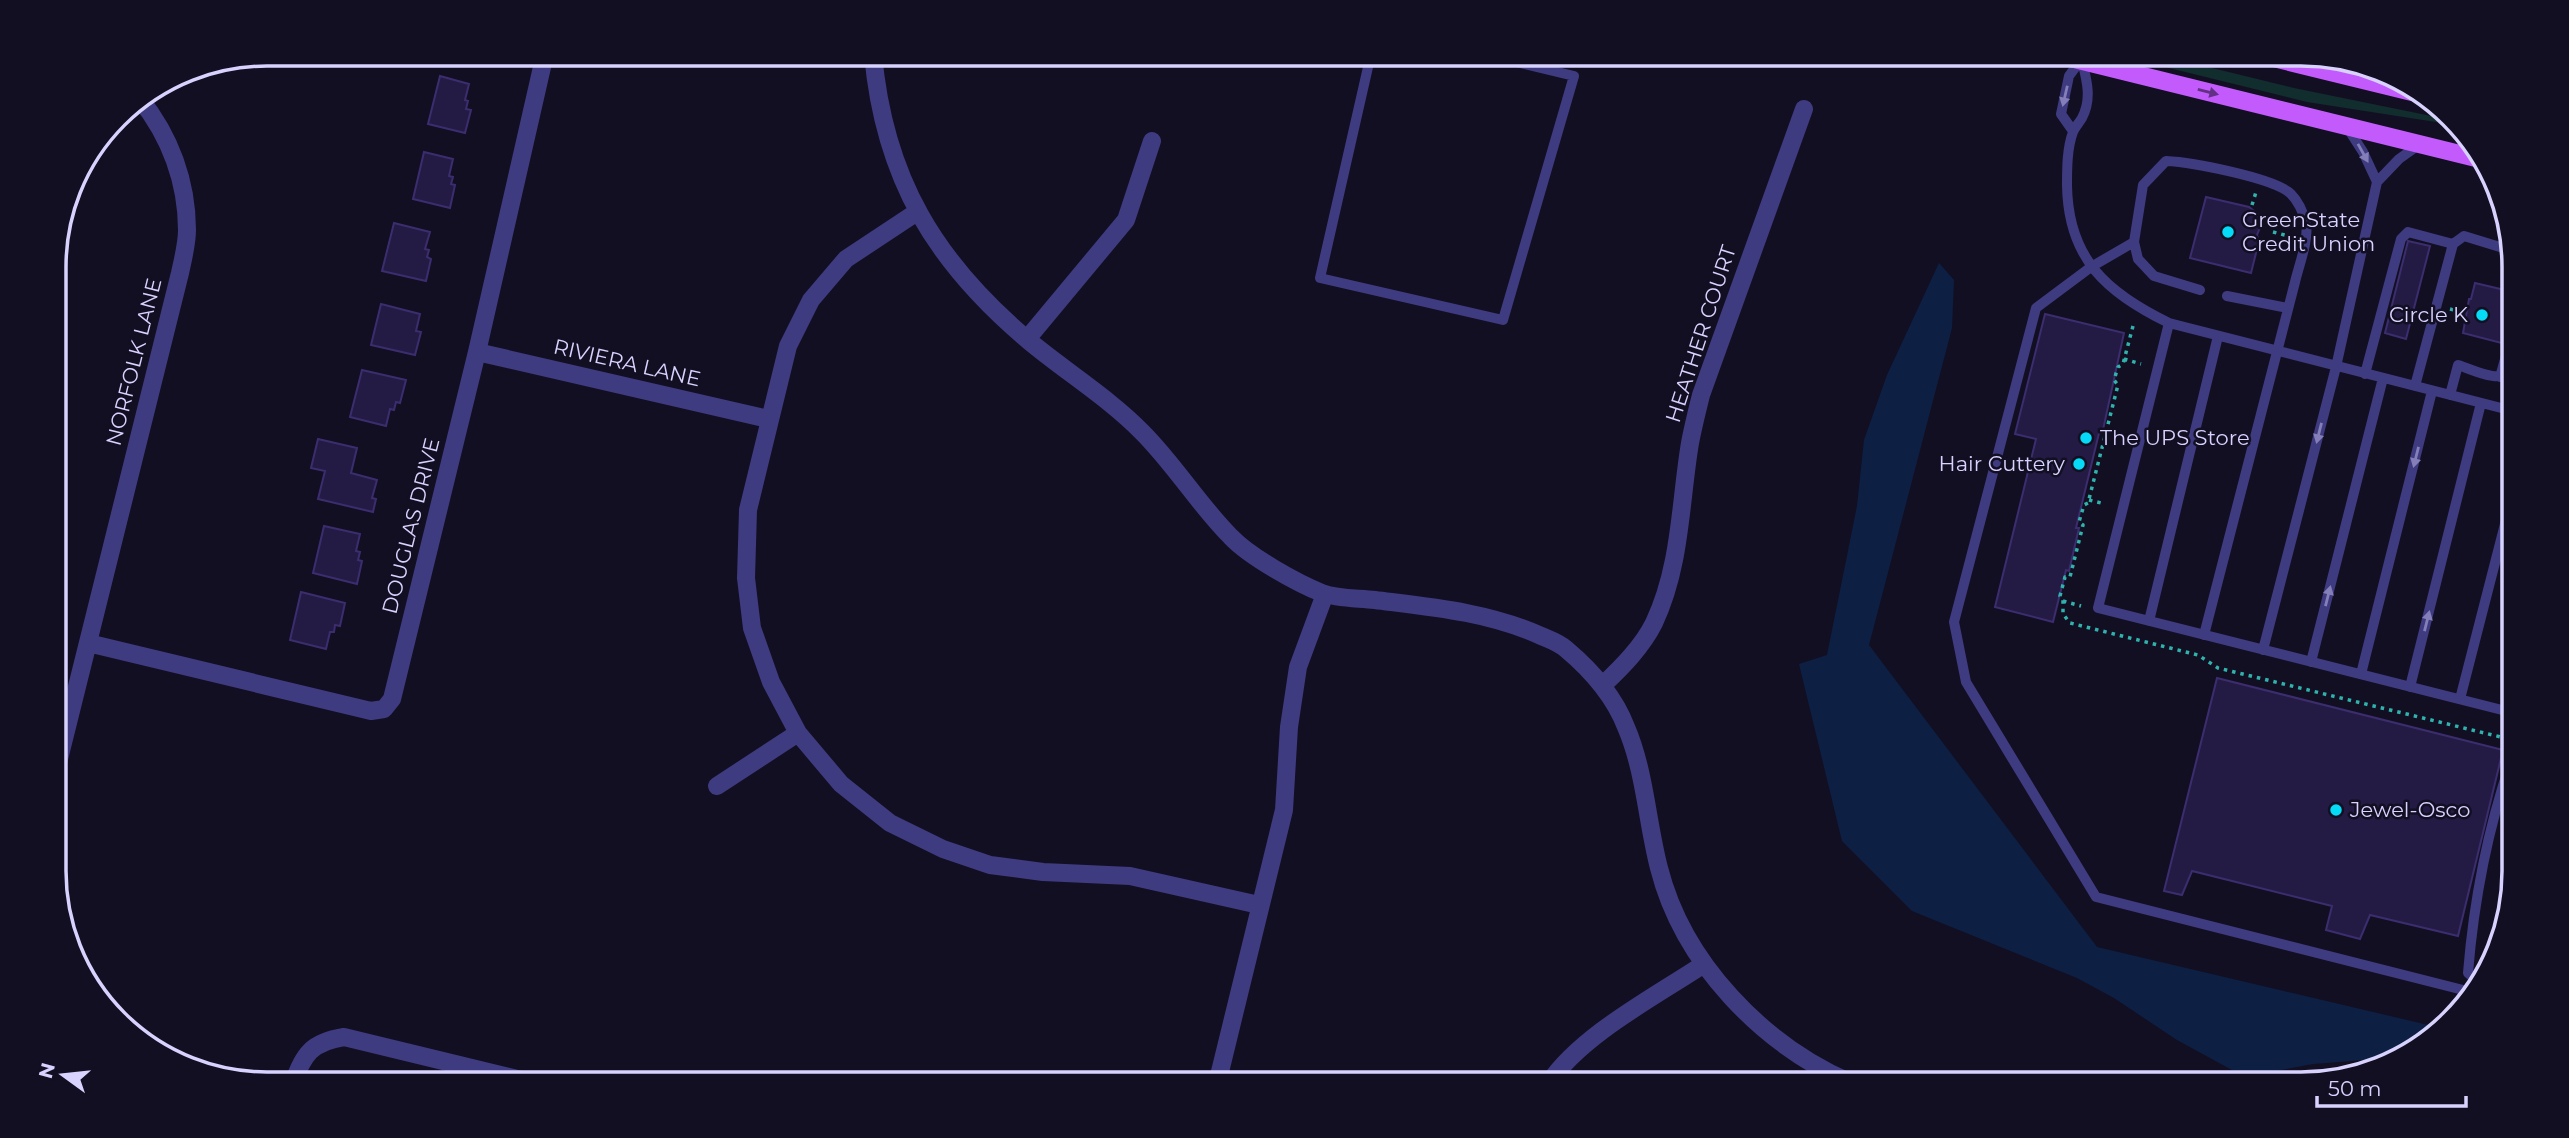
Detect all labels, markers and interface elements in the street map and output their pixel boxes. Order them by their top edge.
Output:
one-way arrow [2059,85,2070,107]
one-way arrow [2198,87,2220,98]
one-way arrow [2357,144,2369,163]
place label: GreenState Credit Union [2242,207,2375,256]
marker: GreenState Credit Union [2220,224,2236,240]
street label: HEATHER COURT [1660,242,1741,426]
street label: NORFOLK LANE [101,275,166,448]
place label: Circle K [2389,302,2468,327]
marker: Circle K [2474,307,2490,323]
street label: RIVIERA LANE [551,333,703,392]
one-way arrow [2313,422,2324,444]
place label: The UPS Store [2100,425,2250,450]
marker: The UPS Store [2078,430,2094,446]
street label: DOUGLAS DRIVE [377,435,444,617]
one-way arrow [2410,446,2421,468]
place label: Hair Cuttery [1939,451,2066,476]
marker: Hair Cuttery [2071,456,2087,472]
one-way arrow [2323,585,2334,607]
one-way arrow [2422,609,2433,631]
place label: Jewel-Osco [2349,797,2470,822]
marker: Jewel-Osco [2328,802,2344,818]
north arrow [28,1040,98,1110]
text: N [34,1060,60,1081]
scale bar [2317,1064,2466,1108]
text: 50 m [2328,1076,2382,1101]

